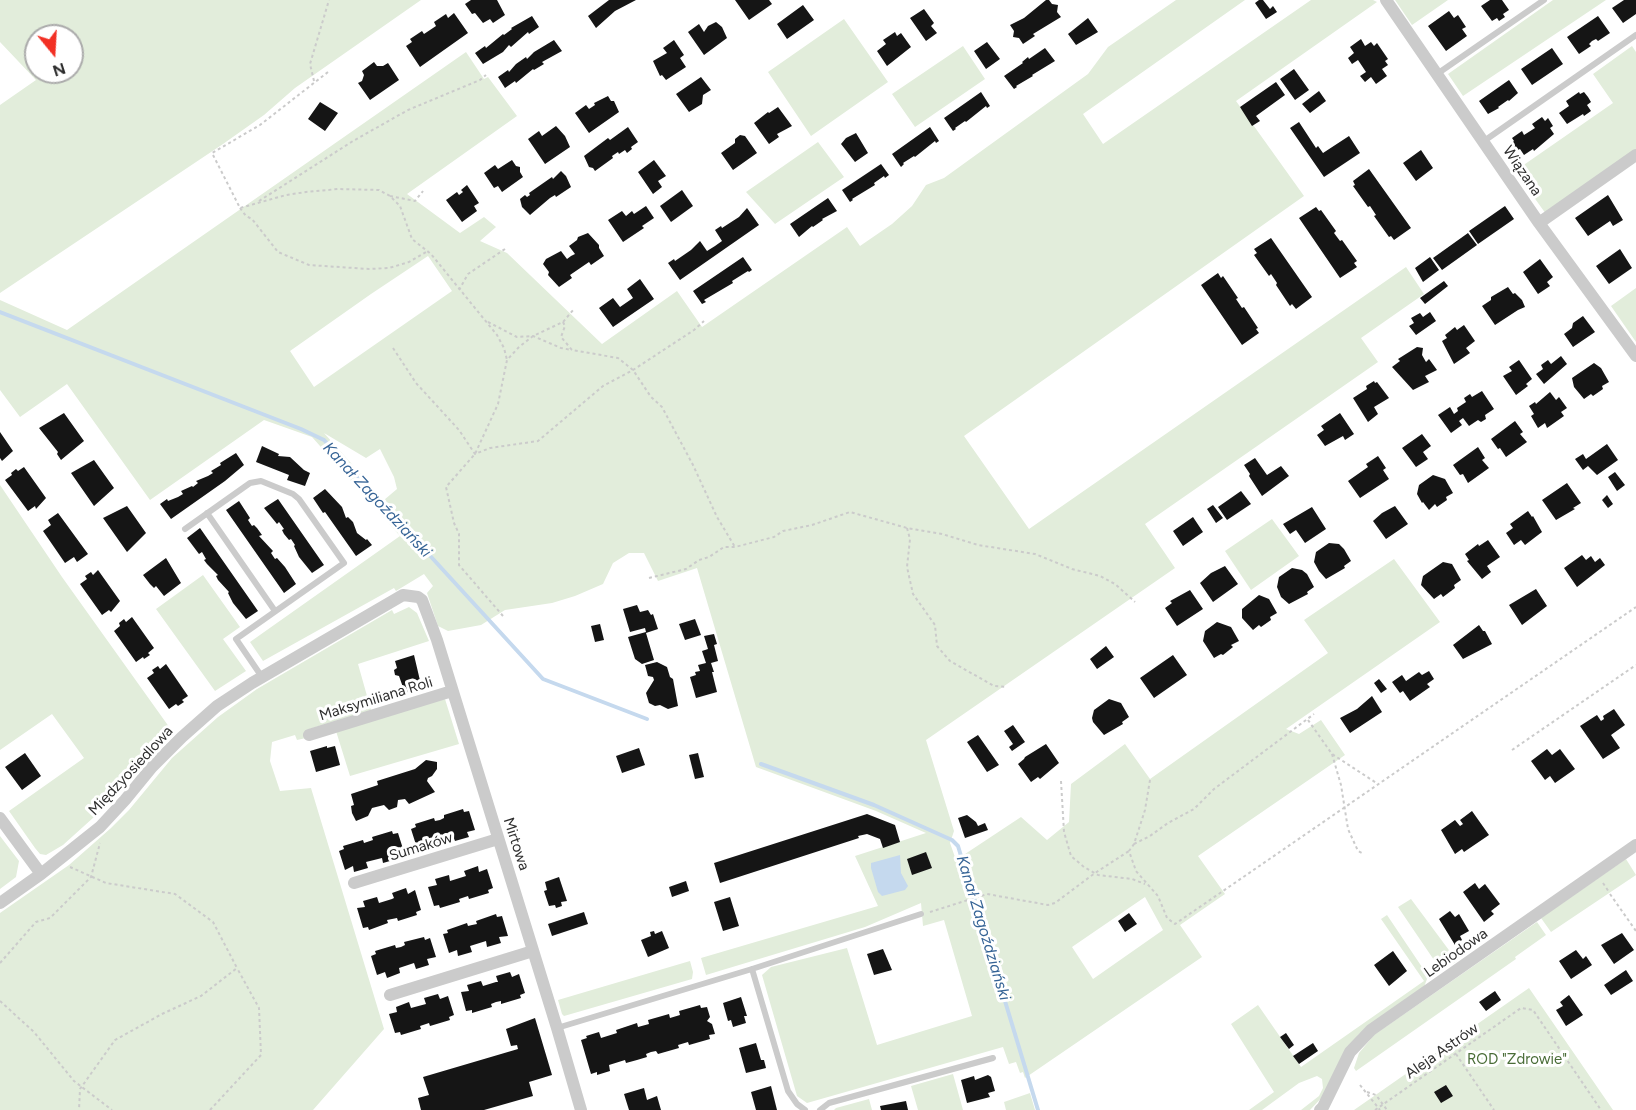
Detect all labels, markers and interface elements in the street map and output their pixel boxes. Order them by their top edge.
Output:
north arrow [24,24,84,84]
text: N [50,59,68,81]
street label: Wiązana [1499,143,1545,199]
water label: Kanał Zagoździański [319,438,435,562]
street label: Maksymiliana Roli [317,673,435,725]
street label: Międzyosiedlowa [85,723,177,819]
street label: Mirtowa [499,815,533,873]
street label: Sumaków [387,829,455,865]
water label: Kanał Zagoździański [952,853,1014,1003]
street label: Lebiodowa [1421,925,1491,981]
street label: Aleja Astrów [1402,1019,1482,1083]
park label: ROD "Zdrowie" [1467,1051,1567,1069]

